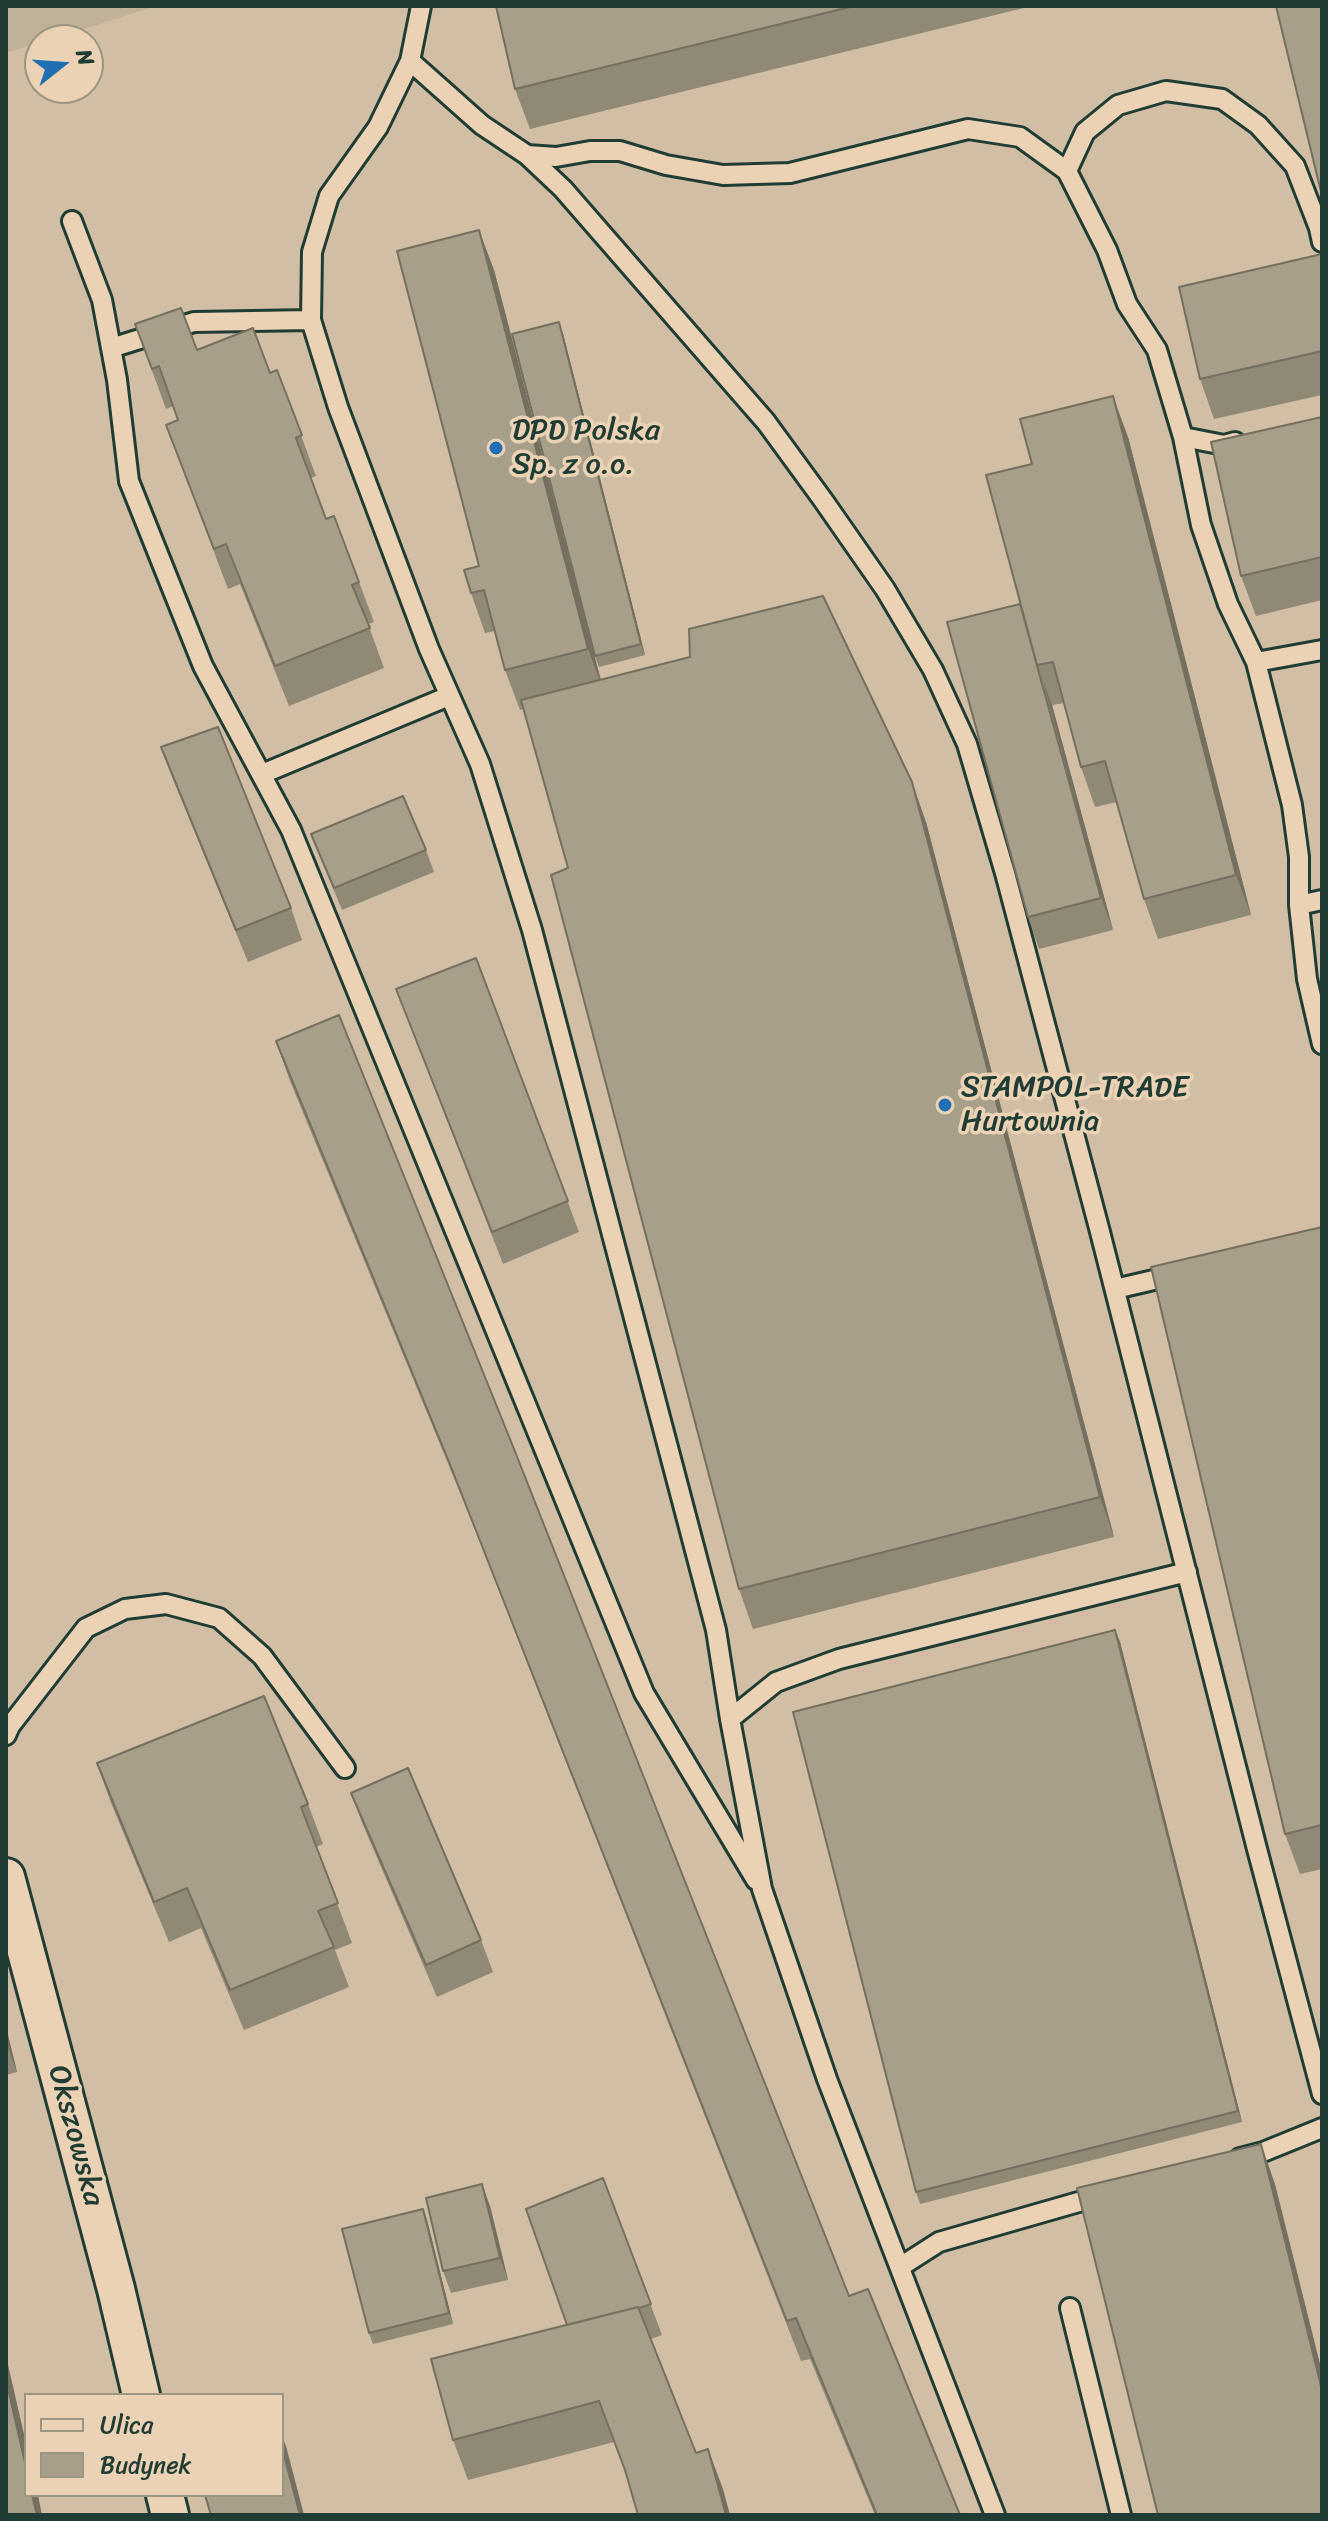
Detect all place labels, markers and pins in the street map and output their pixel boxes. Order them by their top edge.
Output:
place label: DPD Polska Sp. z o.o. [512,413,660,484]
marker: DPD Polska Sp. z o.o. [487,439,505,457]
place label: STAMPOL-TRADE Hurtownia [961,1070,1189,1140]
marker: STAMPOL-TRADE Hurtownia [936,1096,954,1114]

